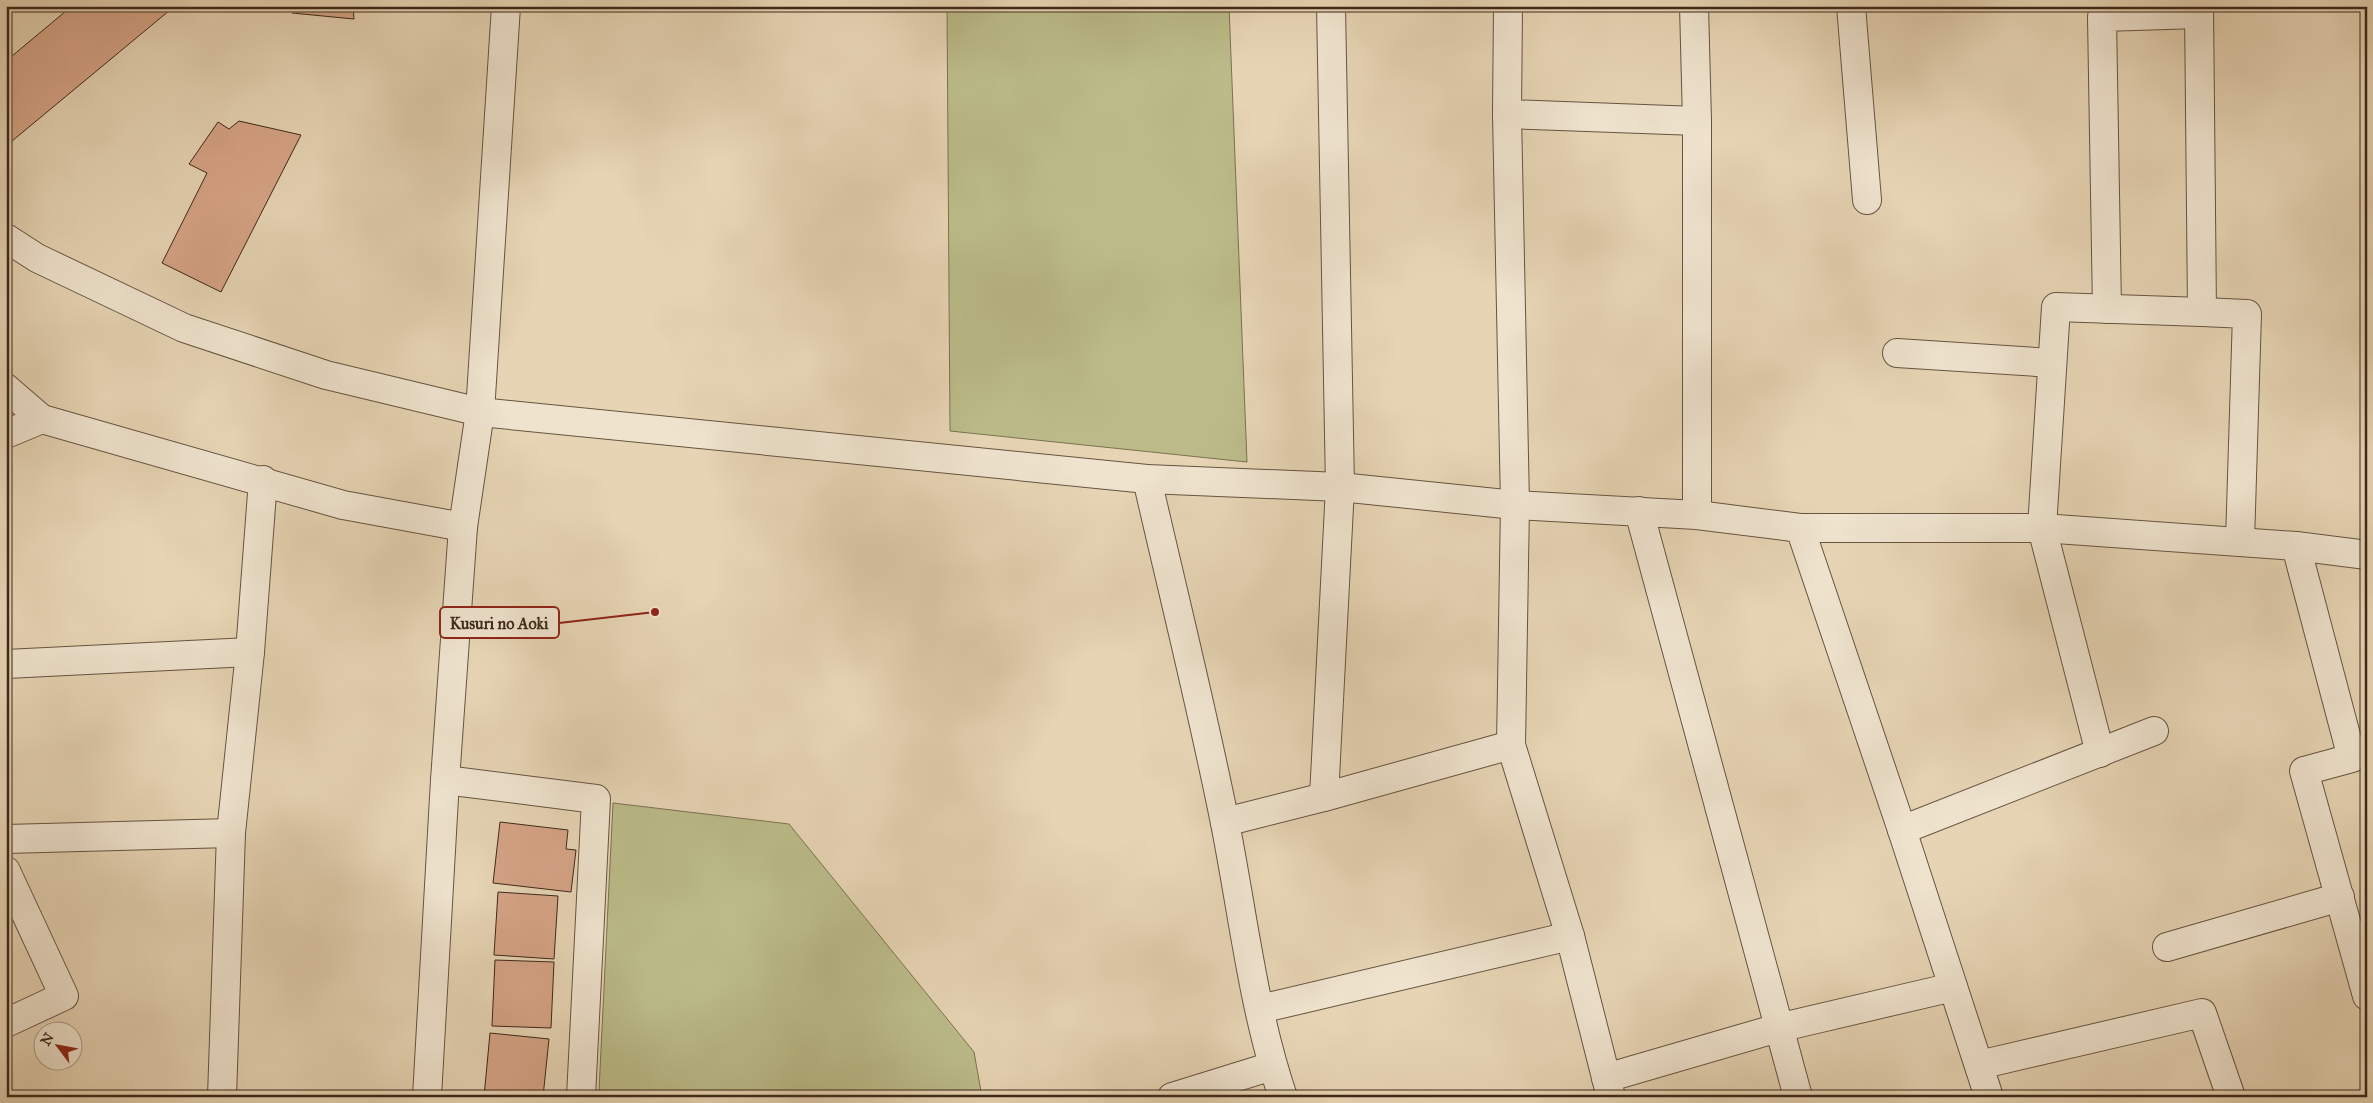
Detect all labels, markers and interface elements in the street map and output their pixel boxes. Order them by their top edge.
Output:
callout: Kusuri no Aoki [440,607,559,638]
text: Kusuri no Aoki [450,614,549,633]
north arrow [32,1020,82,1070]
text: N [37,1030,58,1049]

